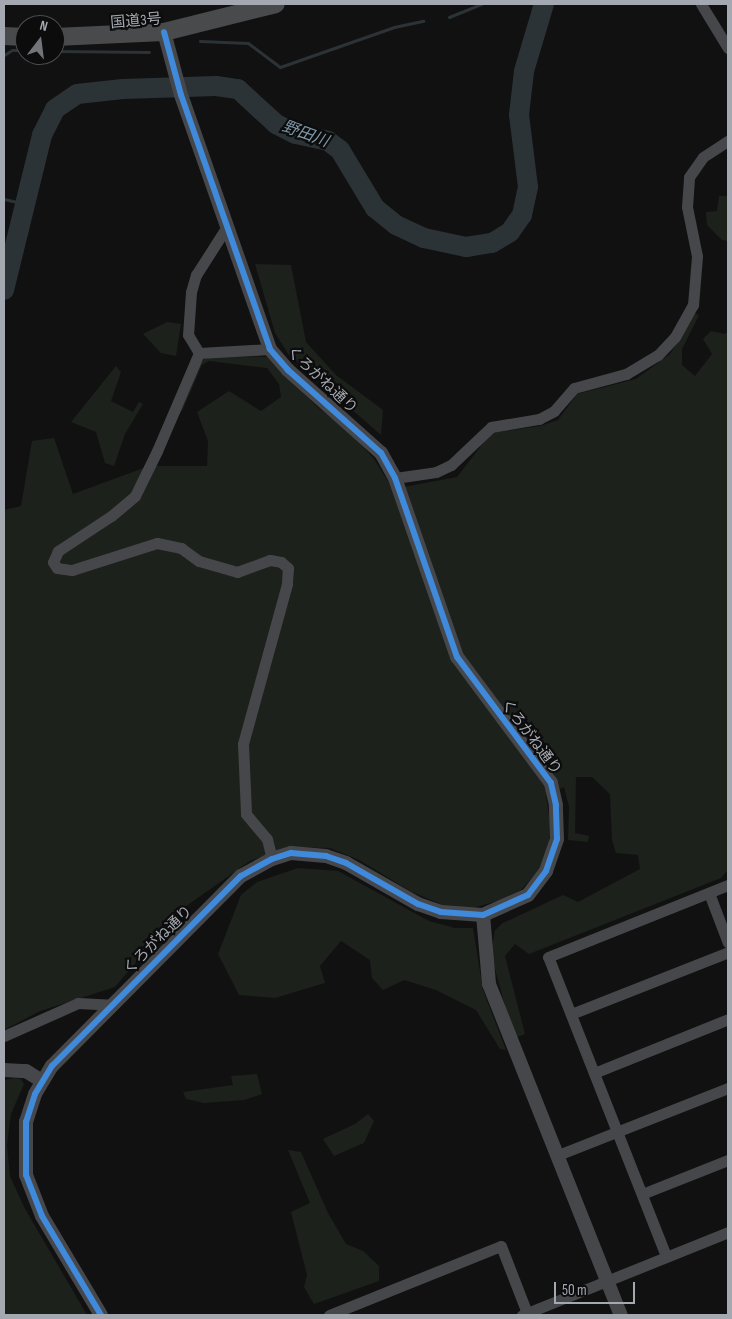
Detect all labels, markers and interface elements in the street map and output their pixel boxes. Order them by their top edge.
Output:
street label: 国道3号 [110,10,162,32]
north arrow [15,15,65,65]
text: N [38,17,50,35]
water label: 野田川 [279,118,331,152]
street label: くろがね通り [283,343,361,417]
street label: くろがね通り [497,696,565,778]
street label: くろがね通り [120,902,196,978]
scale bar [557,1272,638,1304]
text: 50 m [562,1281,587,1300]

